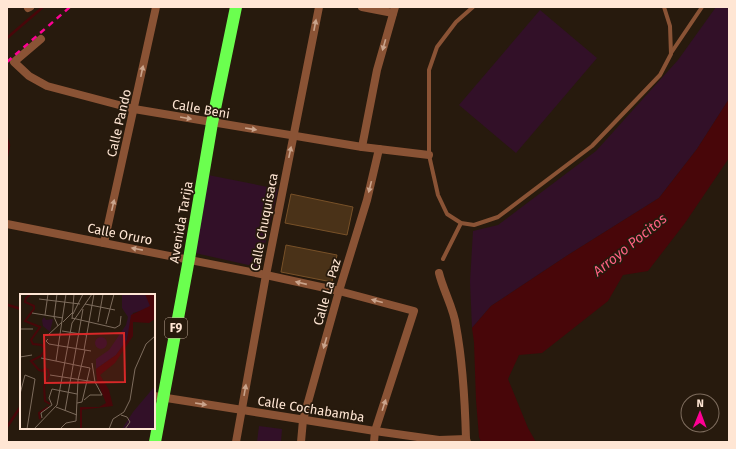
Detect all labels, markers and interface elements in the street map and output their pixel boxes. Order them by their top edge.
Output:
one-way arrow [313,18,319,31]
one-way arrow [381,39,387,51]
one-way arrow [140,65,146,77]
street label: Calle Pando [104,88,134,158]
street label: Calle Beni [171,97,231,121]
one-way arrow [180,116,192,122]
one-way arrow [245,126,257,132]
one-way arrow [288,146,294,158]
street label: Calle Chuquisaca [247,172,281,272]
street label: Avenida Tarija [166,180,196,264]
one-way arrow [367,181,373,194]
one-way arrow [110,199,116,211]
water label: Arroyo Pocitos [589,210,671,281]
street label: Calle Oruro [86,220,154,248]
one-way arrow [131,246,143,252]
street label: Calle La Paz [310,257,344,327]
one-way arrow [295,279,308,285]
inset map [20,294,155,429]
one-way arrow [371,298,383,304]
road number: F9 [165,318,187,338]
one-way arrow [322,337,328,349]
one-way arrow [243,384,249,396]
street label: Calle Cochabamba [256,393,366,425]
north arrow [680,393,720,433]
text: N [696,397,704,410]
one-way arrow [381,398,387,410]
one-way arrow [195,401,207,407]

